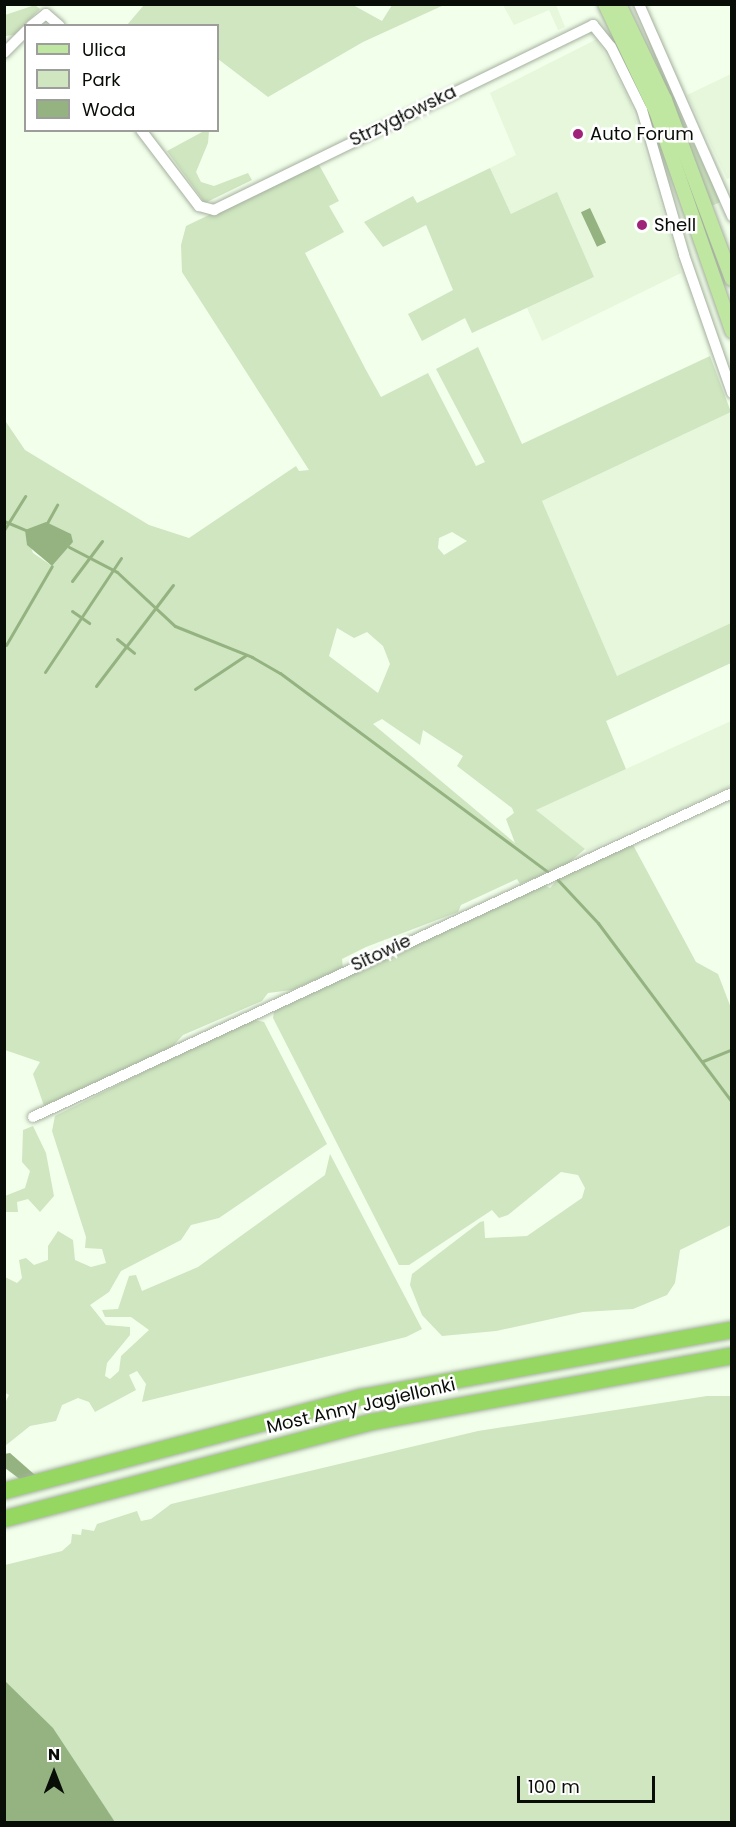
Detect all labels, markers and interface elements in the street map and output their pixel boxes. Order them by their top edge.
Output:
legend [24,24,219,132]
text: Ulica [82,37,126,62]
text: Park [82,67,121,92]
street label: Strzygłowska [346,81,460,151]
text: Woda [82,97,135,122]
place label: Auto Forum [590,123,694,145]
marker: Auto Forum [571,127,585,141]
place label: Shell [654,214,696,236]
marker: Shell [635,218,649,232]
street label: Sitowie [348,930,414,976]
street label: Most Anny Jagiellonki [265,1374,457,1438]
north arrow [24,1743,84,1803]
text: N [48,1743,60,1766]
scale bar [520,1764,658,1802]
text: 100 m [528,1774,580,1799]

